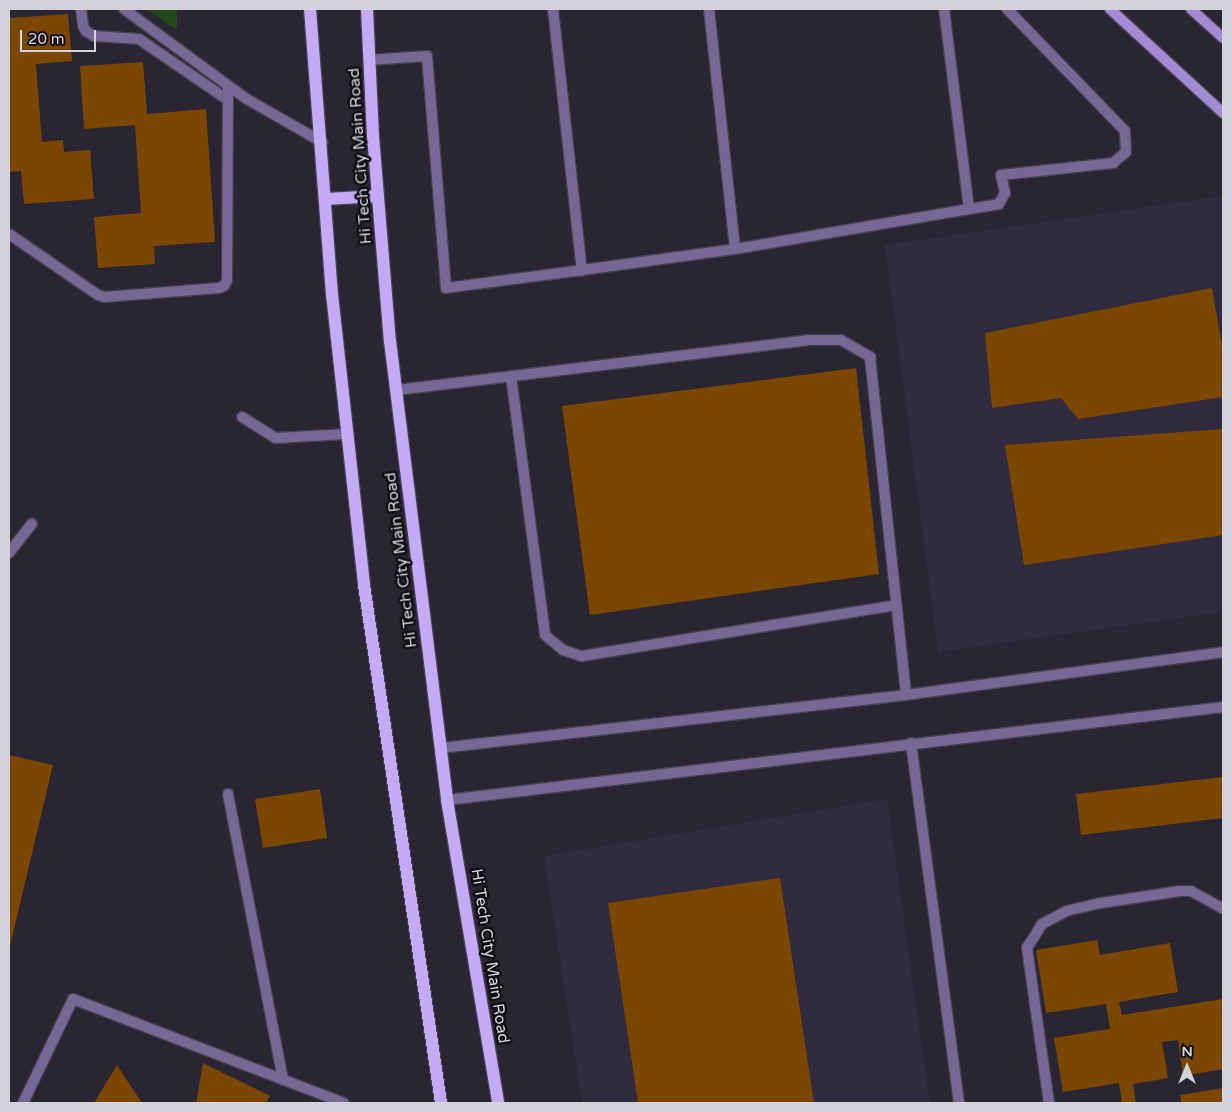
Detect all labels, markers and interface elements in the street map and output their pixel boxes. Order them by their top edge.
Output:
scale bar [22,20,99,52]
text: 20 m [28,30,65,48]
street label: Hi Tech City Main Road [344,67,376,245]
street label: Hi Tech City Main Road [381,471,421,649]
street label: Hi Tech City Main Road [467,867,513,1045]
north arrow [1162,1042,1212,1092]
text: N [1181,1043,1193,1060]

